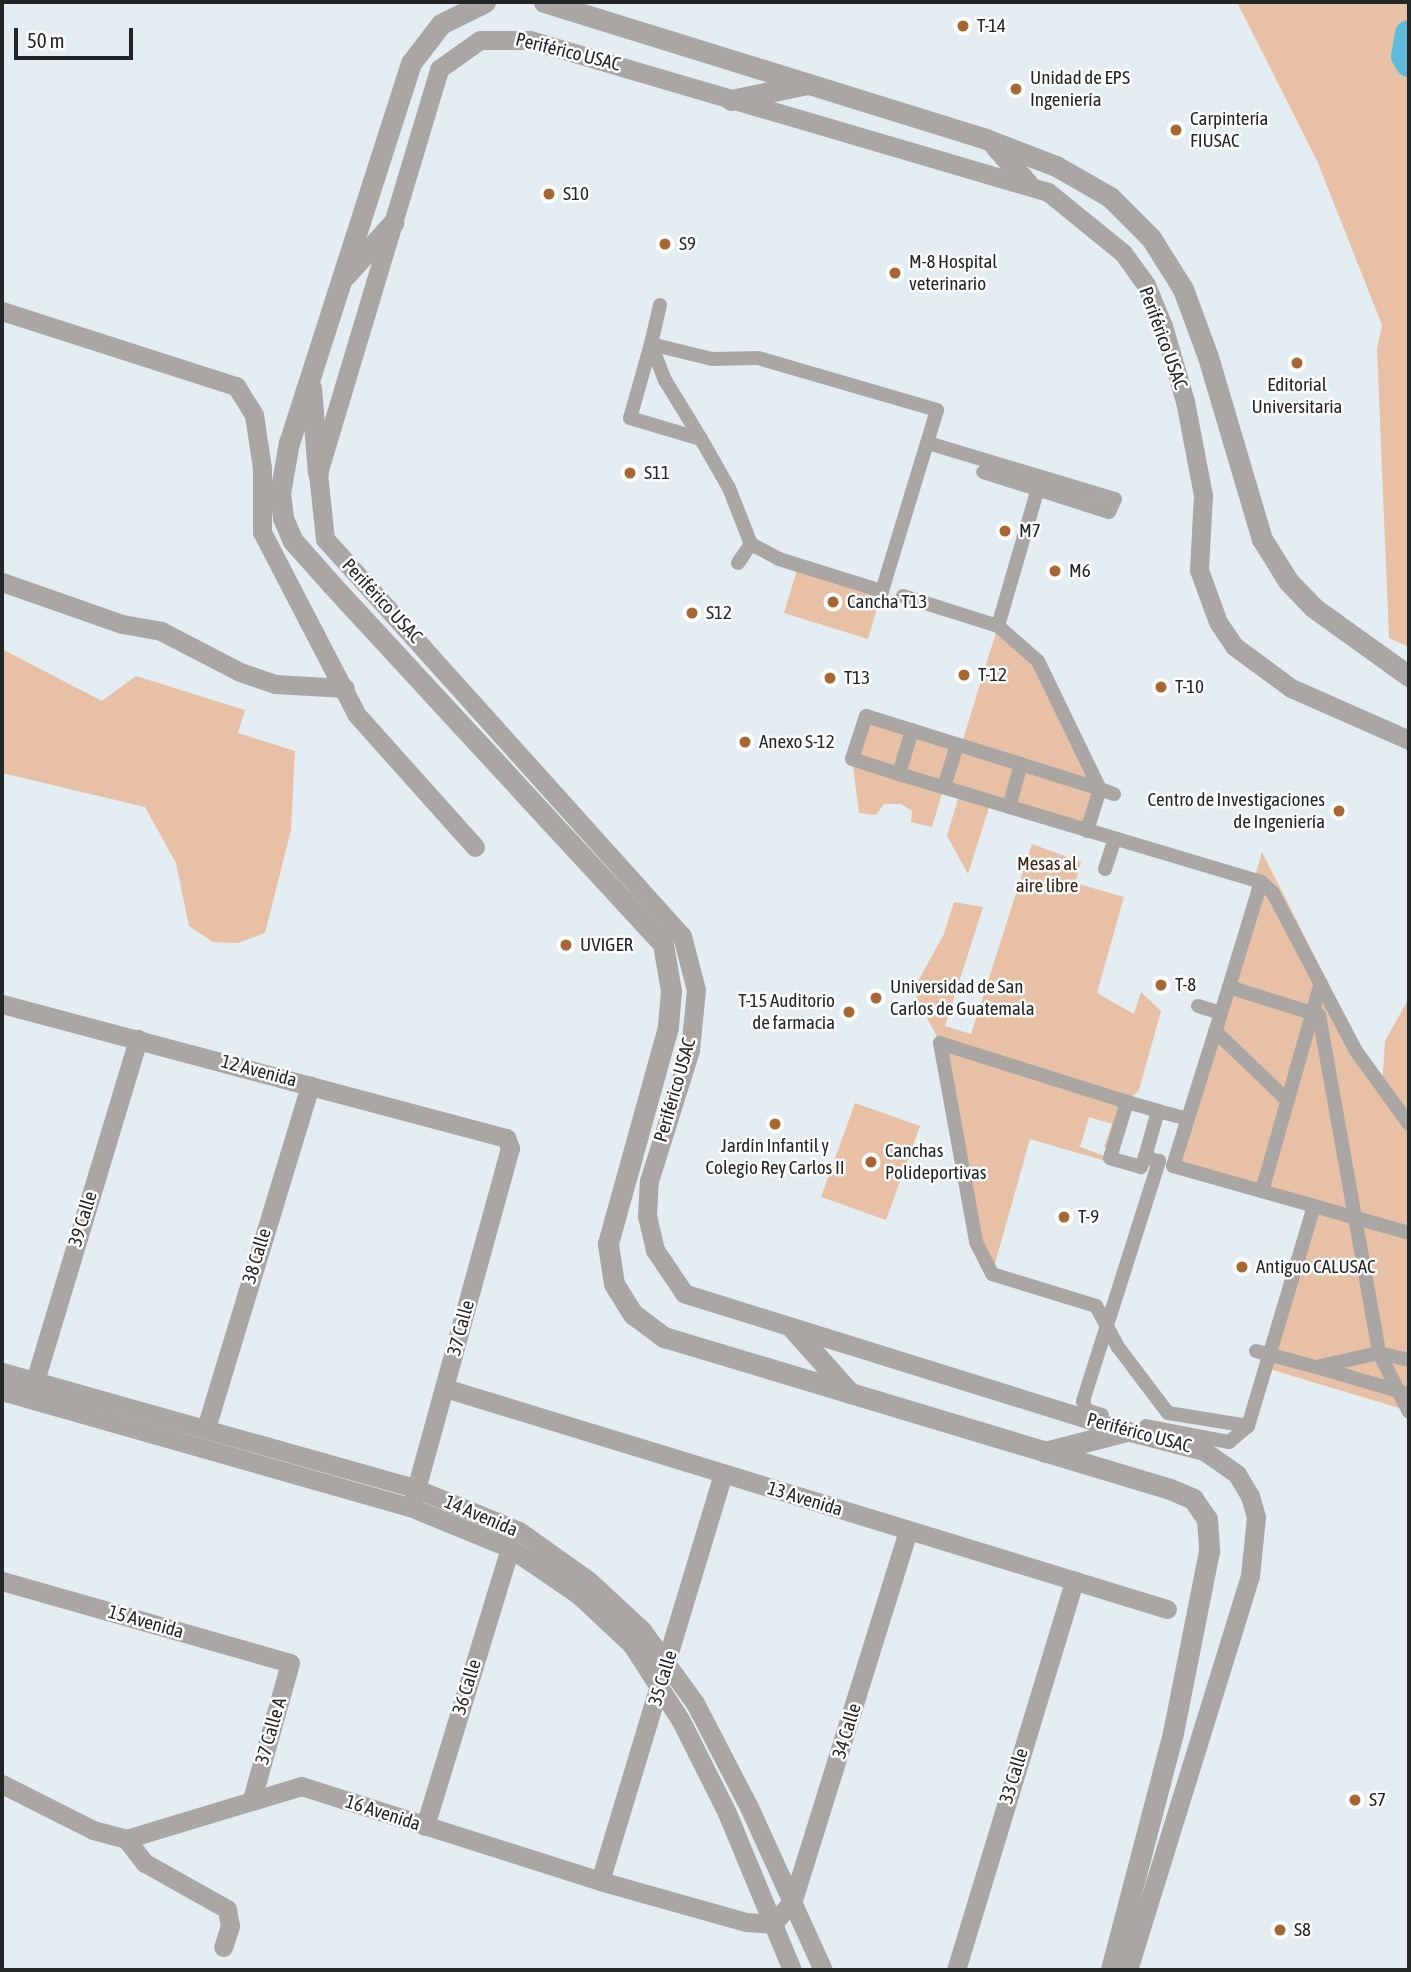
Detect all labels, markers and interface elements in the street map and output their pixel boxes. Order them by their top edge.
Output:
scale bar [18,14,136,58]
place label: T-14 [977,15,1006,37]
marker: T-14 [955,18,971,34]
text: 50 m [27,28,65,52]
street label: Periférico USAC [513,28,623,76]
place label: Unidad de EPS Ingeniería [1030,67,1130,111]
marker: Unidad de EPS Ingeniería [1008,81,1024,97]
place label: Carpintería FIUSAC [1190,108,1268,152]
marker: Carpintería FIUSAC [1168,122,1184,138]
place label: S10 [563,183,589,205]
marker: S10 [541,186,557,202]
place label: S9 [679,233,696,255]
marker: S9 [657,236,673,252]
place label: M-8 Hospital veterinario [909,251,997,295]
marker: M-8 Hospital veterinario [887,265,903,281]
street label: Periférico USAC [1134,284,1192,392]
marker: Editorial Universitaria [1289,355,1305,371]
place label: Editorial Universitaria [1252,374,1342,418]
place label: S11 [644,462,670,484]
marker: S11 [622,465,638,481]
place label: M7 [1019,520,1041,542]
marker: M7 [997,523,1013,539]
street label: Periférico USAC [337,554,427,648]
place label: M6 [1069,560,1091,582]
marker: M6 [1047,563,1063,579]
place label: Cancha T13 [847,591,927,613]
marker: Cancha T13 [825,594,841,610]
place label: S12 [706,602,732,624]
marker: S12 [684,605,700,621]
place label: T-12 [978,664,1007,686]
place label: T13 [844,667,870,689]
marker: T-12 [956,667,972,683]
marker: T13 [822,670,838,686]
place label: T-10 [1175,676,1204,698]
marker: T-10 [1153,679,1169,695]
place label: Anexo S-12 [759,731,835,753]
marker: Anexo S-12 [737,734,753,750]
place label: Centro de Investigaciones de Ingeniería [1147,789,1325,833]
marker: Centro de Investigaciones de Ingeniería [1331,803,1347,819]
park label: Mesas al aire libre [1016,853,1078,897]
place label: UVIGER [580,934,633,956]
marker: UVIGER [558,937,574,953]
place label: T-8 [1175,974,1196,996]
place label: Universidad de San Carlos de Guatemala [890,976,1035,1020]
marker: T-8 [1153,977,1169,993]
place label: T-15 Auditorio de farmacia [738,990,835,1034]
marker: Universidad de San Carlos de Guatemala [868,990,884,1006]
marker: T-15 Auditorio de farmacia [841,1004,857,1020]
street label: Periférico USAC [649,1035,701,1145]
street label: 12 Avenida [219,1050,299,1092]
marker: Jardín Infantil y Colegio Rey Carlos II [767,1116,783,1132]
place label: Jardín Infantil y Colegio Rey Carlos II [705,1135,845,1179]
place label: Canchas Polideportivas [885,1140,986,1184]
marker: Canchas Polideportivas [863,1154,879,1170]
street label: 39 Calle [64,1189,102,1249]
place label: T-9 [1078,1206,1099,1228]
marker: T-9 [1056,1209,1072,1225]
street label: 38 Calle [238,1226,276,1286]
place label: Antiguo CALUSAC [1256,1256,1376,1278]
marker: Antiguo CALUSAC [1234,1259,1250,1275]
street label: 37 Calle [443,1298,479,1358]
street label: Periférico USAC [1084,1408,1194,1458]
street label: 13 Avenida [765,1477,845,1521]
street label: 14 Avenida [441,1490,521,1542]
street label: 15 Avenida [106,1600,186,1644]
street label: 35 Calle [644,1648,682,1708]
street label: 36 Calle [448,1657,486,1717]
street label: 37 Calle A [251,1695,291,1767]
street label: 34 Calle [828,1701,866,1761]
street label: 33 Calle [995,1746,1033,1806]
place label: S7 [1369,1789,1386,1811]
street label: 16 Avenida [343,1790,423,1836]
marker: S7 [1347,1792,1363,1808]
place label: S8 [1294,1919,1311,1941]
marker: S8 [1272,1922,1288,1938]

